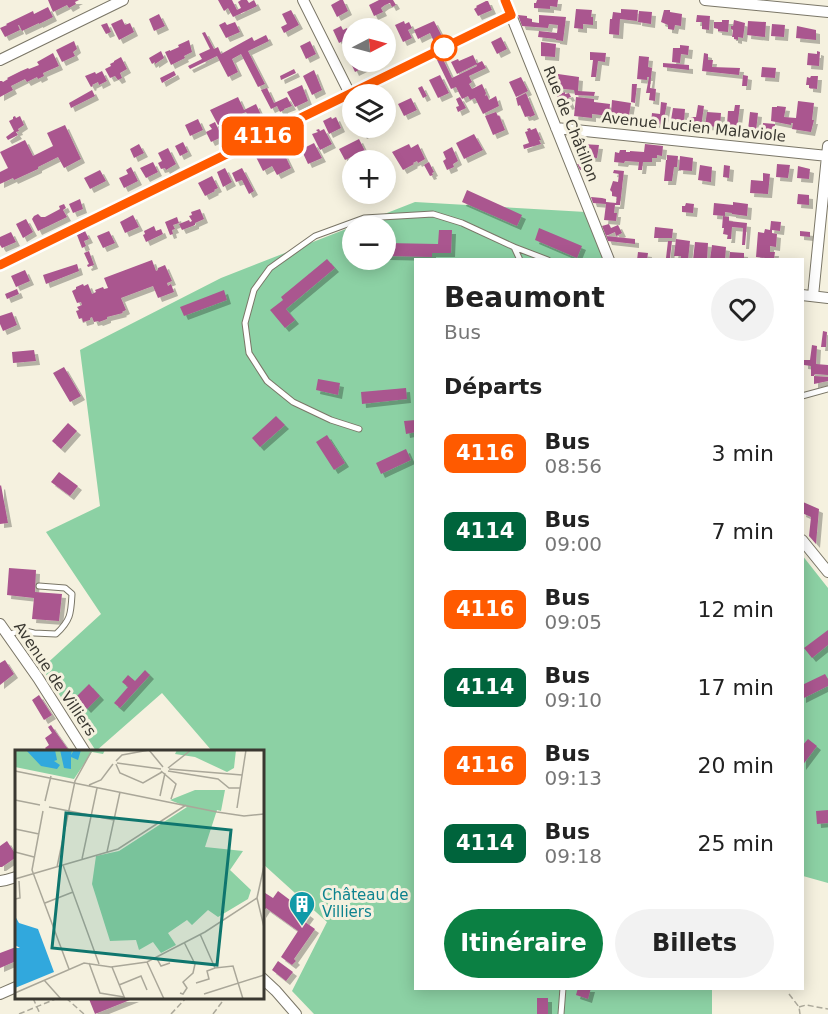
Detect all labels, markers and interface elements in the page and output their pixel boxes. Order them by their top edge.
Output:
north arrow [342,18,396,72]
map controls [342,18,396,270]
unlabelled marker [431,35,457,61]
street label: Rue de Châtillon [540,64,602,184]
button: layers [342,84,396,138]
street label: Avenue Lucien Malaviole [601,108,787,146]
line badge: 4116 [221,116,305,156]
text: 4116 [234,124,292,148]
button: + [342,150,396,204]
button: − [342,216,396,270]
button: heart [711,278,774,341]
text: Beaumont [444,281,605,314]
text: Bus [444,320,481,344]
text: Départs [444,374,542,399]
text: Bus [544,429,590,454]
text: 4116 [456,441,514,465]
text: 3 min [712,441,774,466]
text: 08:56 [544,454,602,478]
text: Bus [544,507,590,532]
text: 4114 [456,519,514,543]
text: 7 min [712,519,774,544]
text: 09:00 [544,532,602,556]
text: Bus [544,585,590,610]
text: 4116 [456,597,514,621]
text: 12 min [698,597,774,622]
text: 09:05 [544,610,602,634]
street label: Avenue de Villiers [10,618,100,740]
text: Bus [544,663,590,688]
text: 4114 [456,675,514,699]
text: 17 min [698,675,774,700]
text: 09:10 [544,688,602,712]
text: Bus [544,741,590,766]
inset map [15,750,264,999]
text: 4116 [456,753,514,777]
text: 20 min [698,753,774,778]
text: 09:13 [544,766,602,790]
text: Bus [544,819,590,844]
text: 4114 [456,831,514,855]
text: 25 min [698,831,774,856]
text: 09:18 [544,844,602,868]
place label: Château de Villiers [322,886,409,921]
building icon: Château de Villiers [287,889,317,927]
button: Itinéraire [444,909,603,978]
button: Billets [615,909,774,978]

